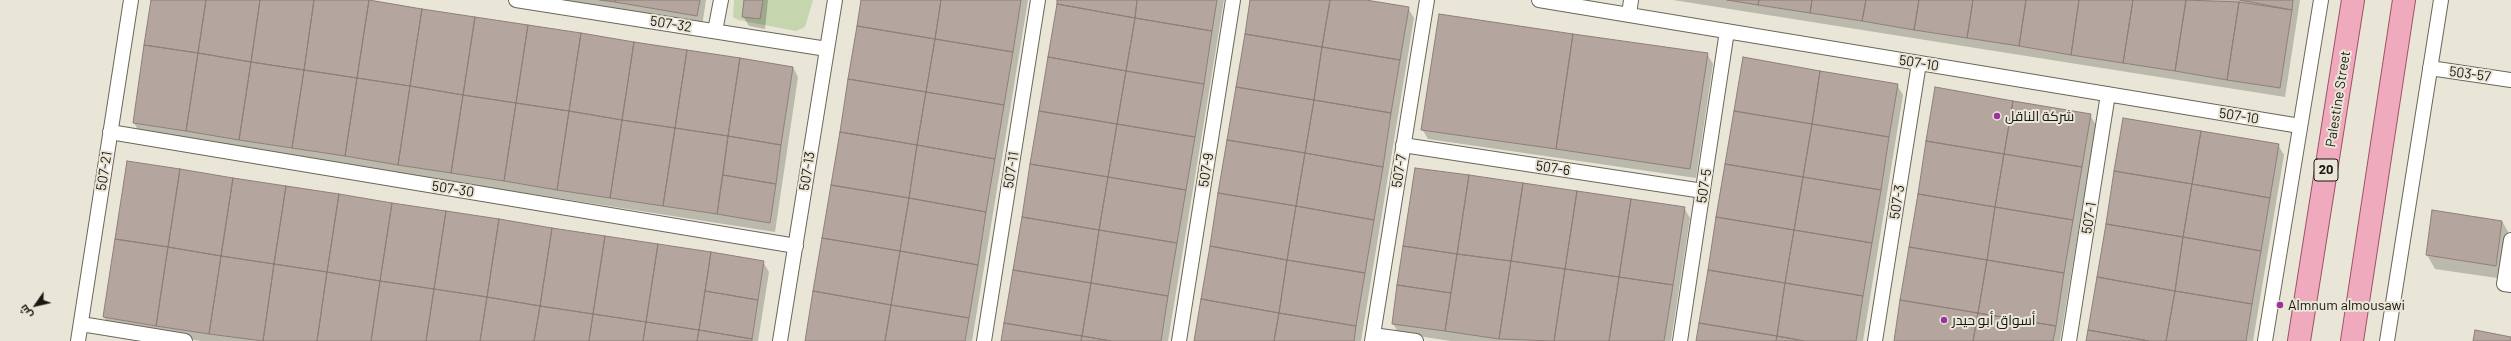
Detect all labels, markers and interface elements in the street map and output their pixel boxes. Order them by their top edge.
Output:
street label: 507-32 [649,12,693,36]
street label: Palestine Street [2322,50,2354,148]
street label: 507-10 [1898,52,1940,74]
street label: 503-57 [2448,63,2492,85]
street label: 507-10 [2218,105,2260,127]
place label: شركة الناقل [2005,108,2074,124]
marker: شركة الناقل [1992,111,2002,121]
street label: 507-21 [93,150,115,192]
street label: 507-13 [796,150,818,192]
street label: 507-11 [1000,150,1022,190]
street label: 507-9 [1195,152,1217,188]
street label: 507-7 [1388,153,1410,189]
street label: 507-6 [1535,157,1571,179]
road number: 20 [2314,159,2338,181]
street label: 507-5 [1693,168,1715,204]
street label: 507-30 [431,177,475,201]
street label: 507-3 [1886,184,1908,220]
street label: 507-1 [2078,201,2100,235]
north arrow [16,285,56,325]
place label: Almnum almousawi [2288,297,2405,313]
marker: Almnum almousawi [2275,300,2285,310]
text: ش [16,303,35,321]
place label: أسواق أبو حيدر [1952,312,2036,328]
marker: أسواق أبو حيدر [1939,315,1949,325]

